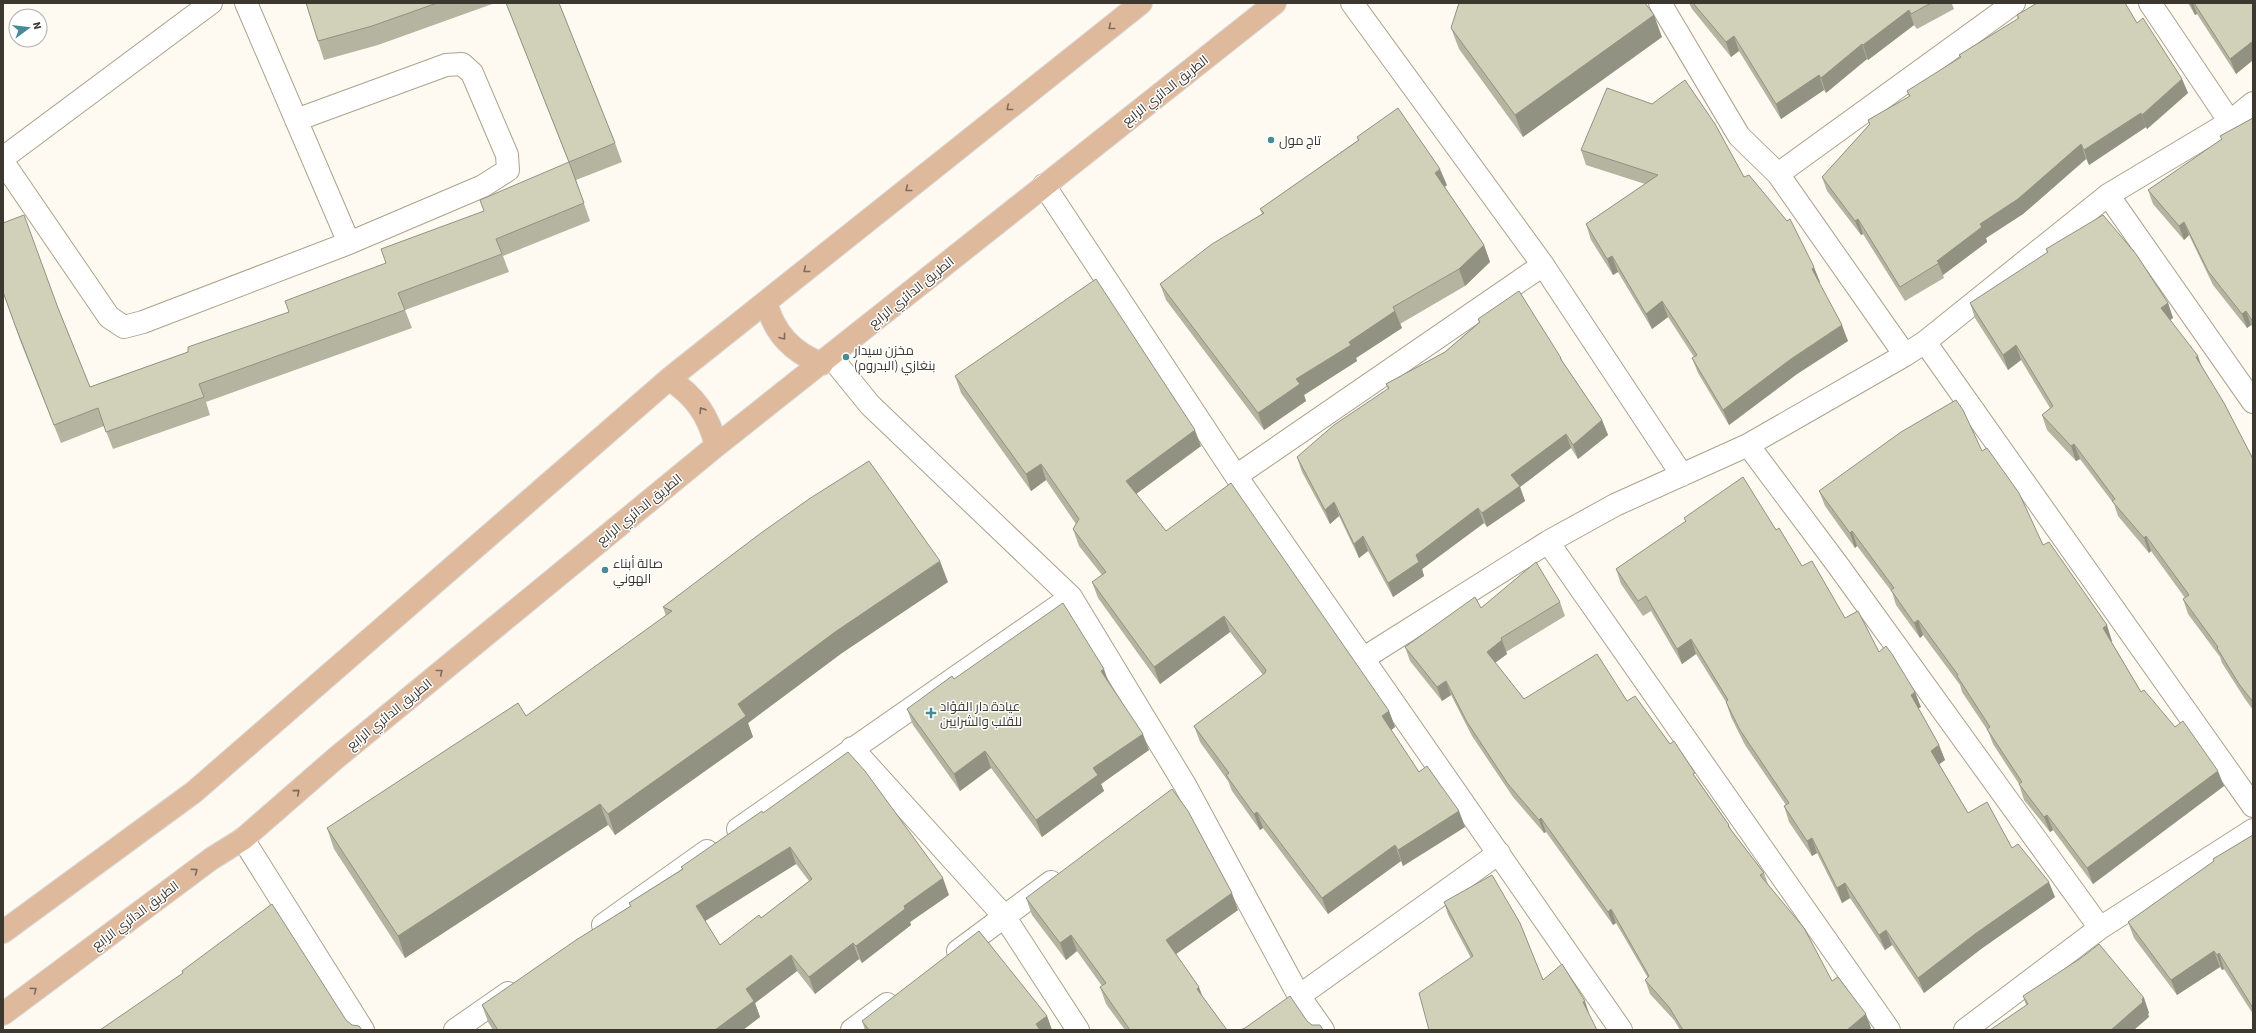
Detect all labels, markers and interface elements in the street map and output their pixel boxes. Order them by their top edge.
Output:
north arrow [8,8,48,48]
text: N [29,20,45,31]
one-way arrow [1108,23,1115,30]
street label: الطريق الدائري الرابع [1119,51,1213,131]
one-way arrow [1007,104,1014,111]
place label: تاج مول [1279,132,1321,150]
marker: تاج مول [1266,135,1276,145]
one-way arrow [905,185,912,192]
street label: الطريق الدائري الرابع [865,253,959,334]
one-way arrow [803,266,810,273]
one-way arrow [778,333,785,340]
place label: مخزن سيدار بنغازي (البدروم) [853,342,935,376]
marker: مخزن سيدار بنغازي (البدروم) [841,352,851,362]
one-way arrow [699,407,707,414]
street label: الطريق الدائري الرابع [593,470,687,551]
place label: صالة أبناء الهوني [613,555,663,589]
marker: صالة أبناء الهوني [600,565,610,575]
one-way arrow [435,670,443,677]
street label: الطريق الدائري الرابع [343,675,437,756]
place label: عيادة دار الفؤاد للقلب والشرايين [940,698,1022,731]
marker: عيادة دار الفؤاد للقلب والشرايين [925,707,937,719]
one-way arrow [293,789,300,796]
one-way arrow [190,869,197,876]
street label: الطريق الدائري الرابع [88,877,183,955]
one-way arrow [30,988,37,995]

